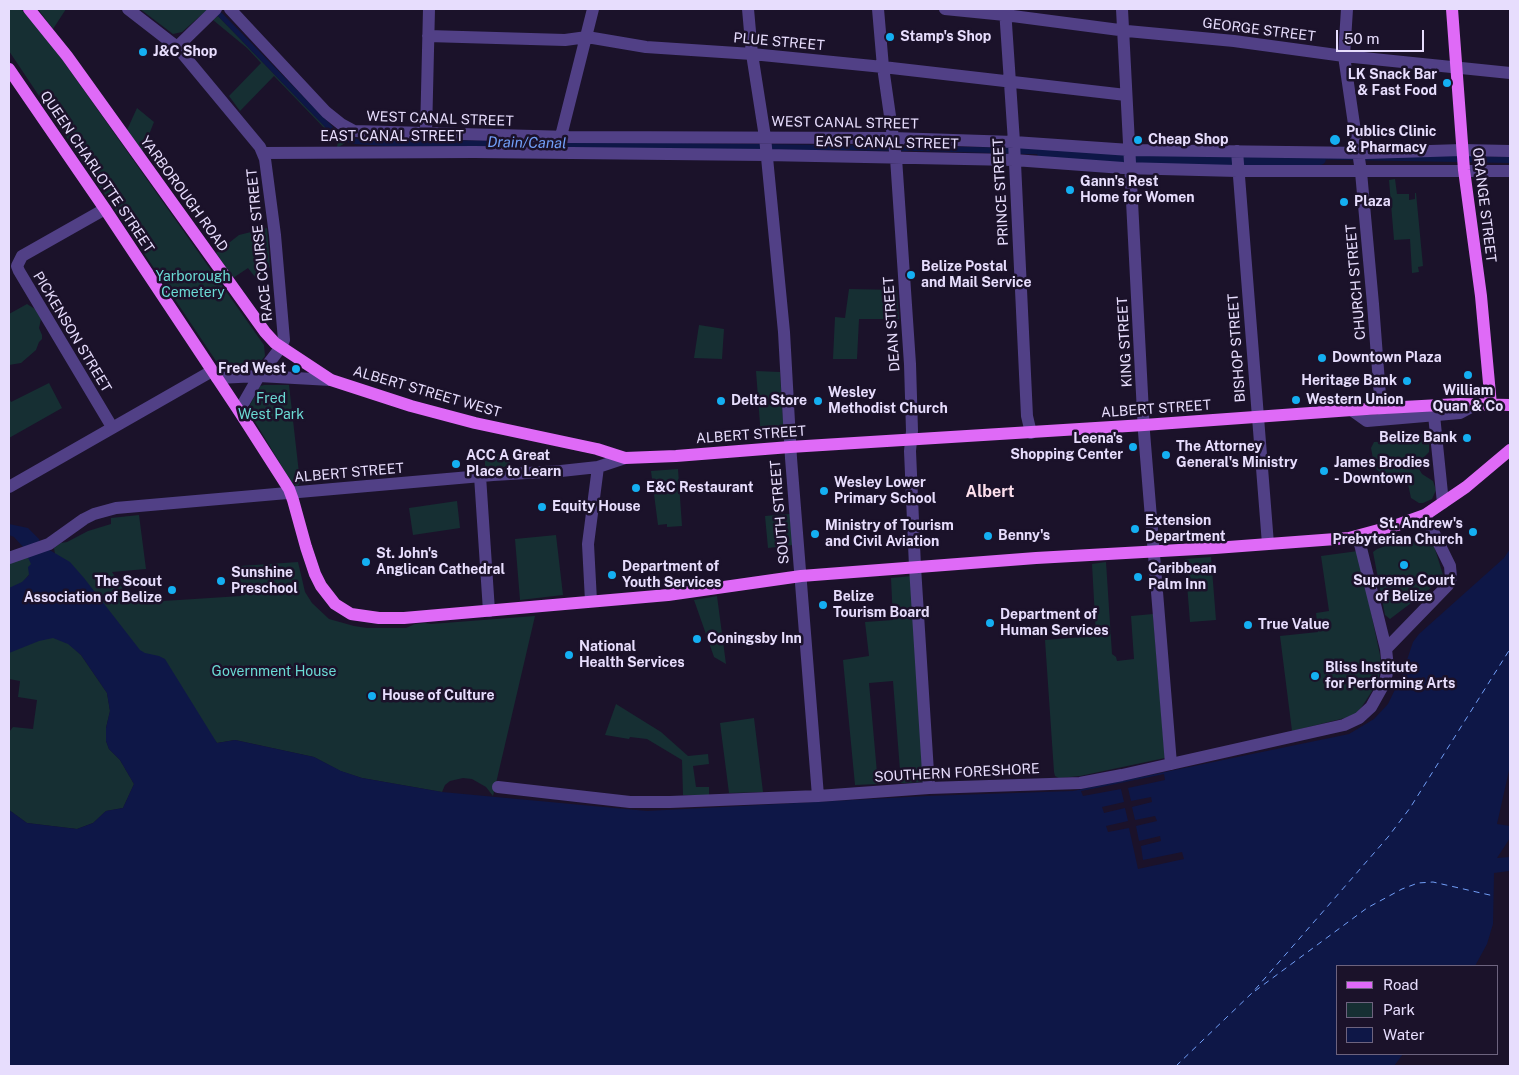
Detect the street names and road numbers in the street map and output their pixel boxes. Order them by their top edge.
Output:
street label: GEORGE STREET [1201,15,1317,45]
street label: PLUE STREET [733,30,825,54]
street label: QUEEN CHARLOTTE STREET [36,88,158,256]
street label: WEST CANAL STREET [366,108,514,130]
street label: WEST CANAL STREET [771,113,919,133]
street label: EAST CANAL STREET [320,129,464,145]
street label: YARBOROUGH ROAD [136,133,232,255]
street label: EAST CANAL STREET [815,133,959,153]
street label: PRINCE STREET [990,138,1012,246]
street label: ORANGE STREET [1469,147,1499,263]
street label: RACE COURSE STREET [244,168,276,322]
street label: CHURCH STREET [1343,223,1369,341]
street label: PICKENSON STREET [29,269,115,395]
street label: DEAN STREET [880,276,904,372]
street label: BISHOP STREET [1225,293,1249,403]
street label: KING STREET [1114,296,1136,388]
street label: ALBERT STREET WEST [351,363,503,421]
street label: ALBERT STREET [1100,397,1212,421]
street label: ALBERT STREET [695,423,807,447]
street label: SOUTH STREET [767,459,793,565]
street label: ALBERT STREET [293,460,405,486]
street label: SOUTHERN FORESHORE [874,760,1040,786]

